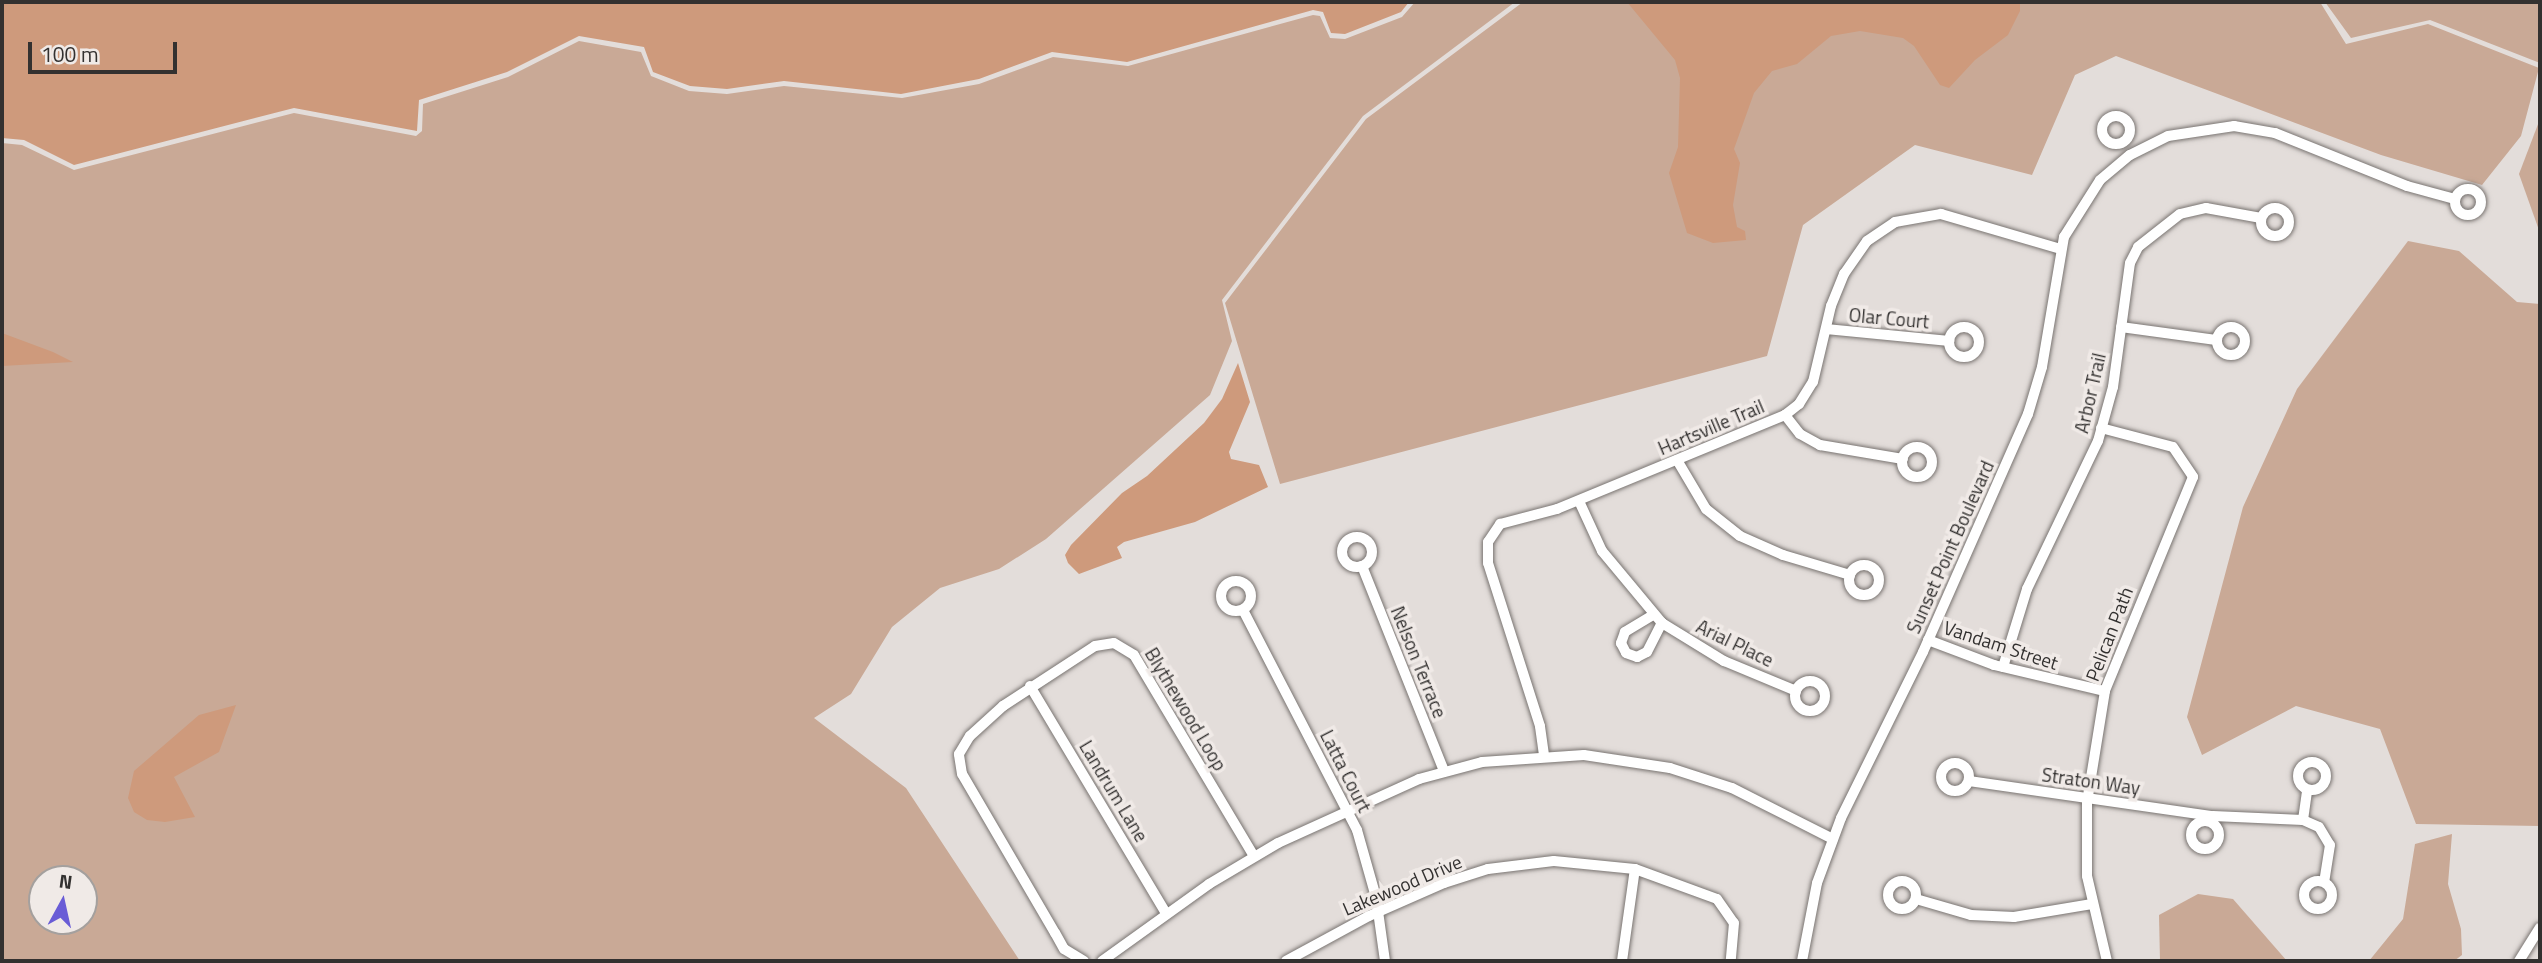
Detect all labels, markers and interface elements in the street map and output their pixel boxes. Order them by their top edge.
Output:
scale bar [32,28,180,72]
text: 100 m [41,38,98,70]
street label: Olar Court [1848,303,1930,333]
street label: Arbor Trail [2070,351,2110,435]
street label: Hartsville Trail [1654,394,1768,460]
street label: Sunset Point Boulevard [1902,457,1998,637]
street label: Pelican Path [2081,584,2137,684]
street label: Nelson Terrace [1386,603,1452,721]
street label: Arial Place [1693,615,1777,671]
street label: Vandam Street [1941,616,2061,674]
street label: Blythewood Loop [1140,643,1232,775]
street label: Latta Court [1316,726,1376,816]
street label: Landrum Lane [1075,736,1153,846]
street label: Straton Way [2040,763,2142,799]
street label: Lakewood Drive [1339,850,1465,920]
north arrow [28,865,98,935]
text: N [57,865,74,896]

